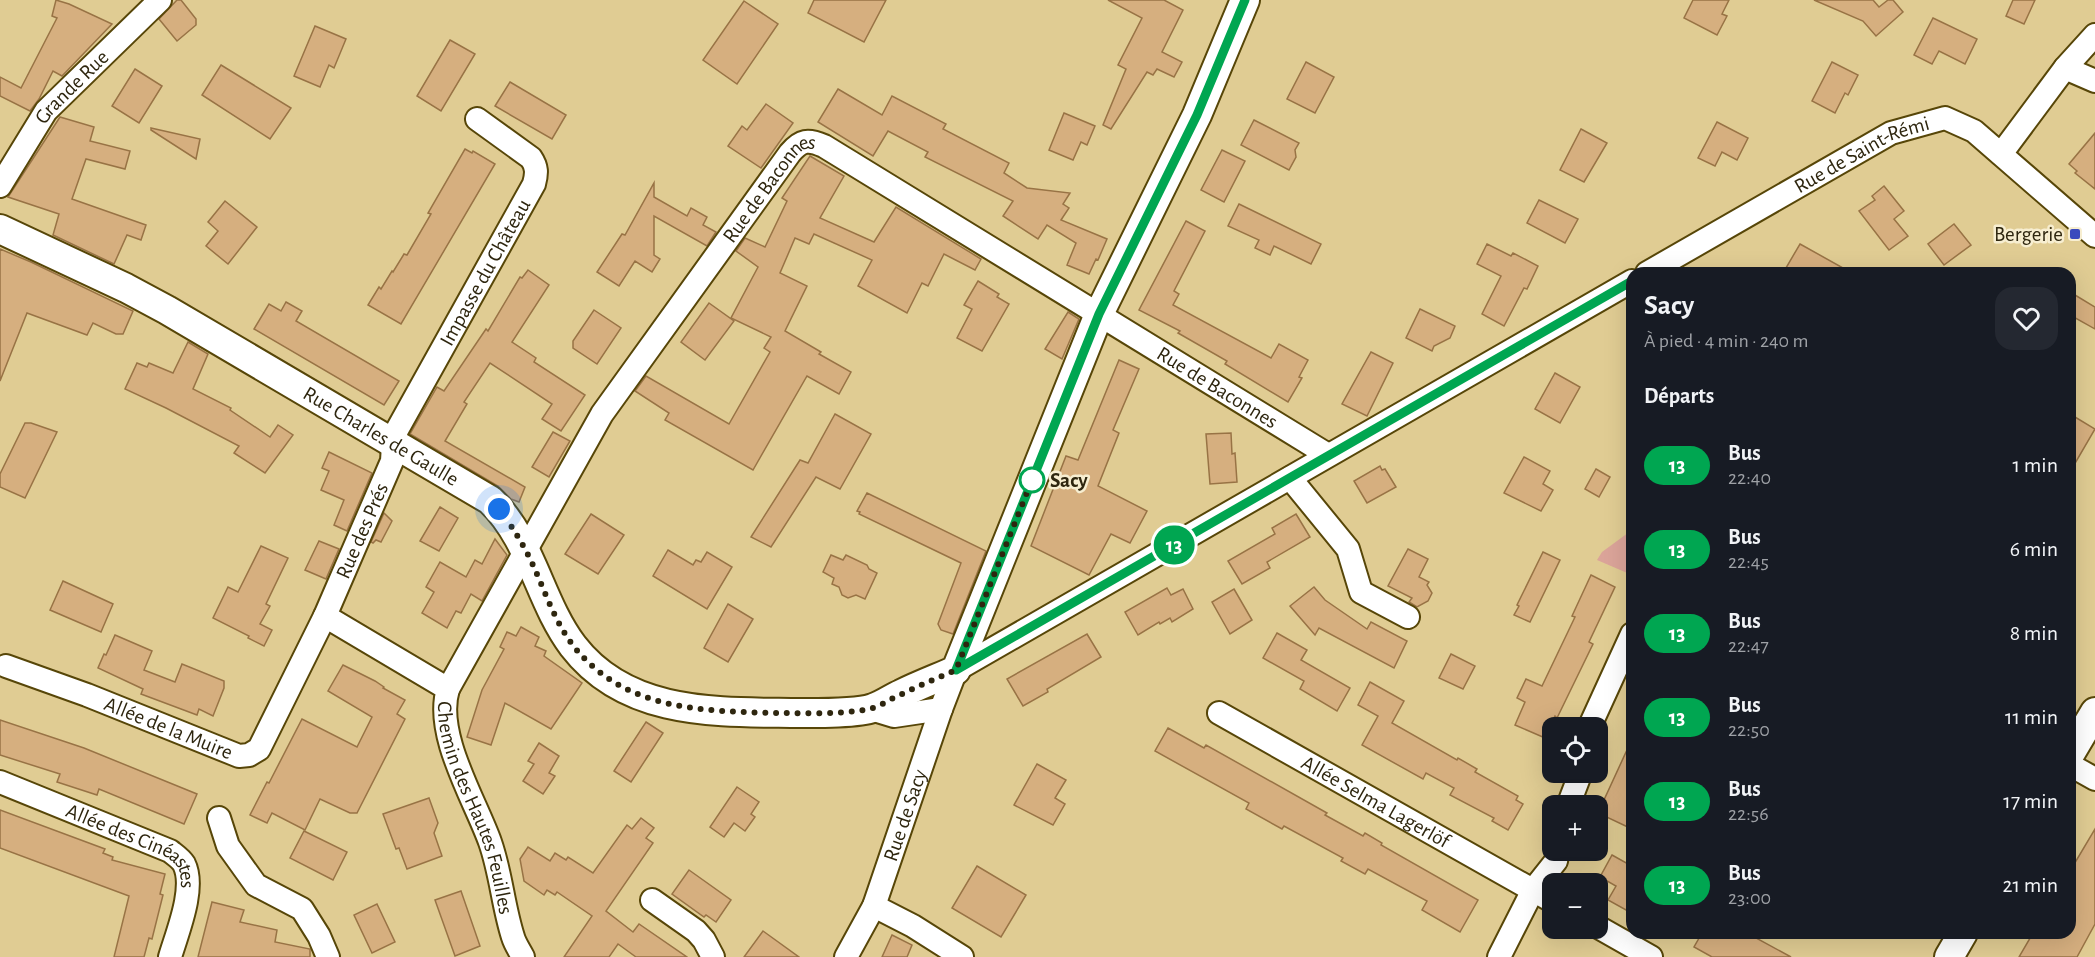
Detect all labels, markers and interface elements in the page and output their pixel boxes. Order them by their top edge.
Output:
street label: Grande Rue [31,46,113,127]
street label: Rue de Saint-Rémi [1791,113,1932,197]
street label: Rue de Baconnes [719,131,817,247]
street label: Impasse du Château [436,195,535,349]
place label: Bergerie [1994,224,2063,245]
marker: Bergerie [2068,227,2082,241]
button: heart [1995,287,2058,350]
text: Sacy [1644,292,1694,320]
text: À pied · 4 min · 240 m [1644,331,1808,351]
street label: Rue de Baconnes [1153,343,1281,432]
street label: Rue Charles de Gaulle [299,383,462,490]
text: Départs [1644,385,1714,407]
text: Bus [1728,442,1761,464]
text: 1 min [2013,454,2058,476]
text: 13 [1669,455,1685,476]
marker: Sacy [1019,467,1045,493]
text: 22:40 [1728,468,1771,488]
place label: Sacy [1050,470,1088,491]
street label: Rue des Prés [333,480,392,582]
your location [484,494,514,524]
line badge: 13 [1147,526,1201,564]
text: Bus [1728,526,1761,548]
text: 13 [1166,535,1182,556]
text: 6 min [2010,538,2058,560]
text: 13 [1669,539,1685,560]
text: 22:45 [1728,552,1769,572]
text: Bus [1728,610,1761,632]
text: 8 min [2010,622,2058,644]
text: 13 [1669,623,1685,644]
text: 22:47 [1728,636,1769,656]
street label: Allée de la Muire [101,693,236,763]
text: Bus [1728,694,1761,716]
street label: Chemin des Hautes Feuilles [434,701,517,916]
text: 11 min [2005,706,2058,728]
text: 13 [1669,707,1685,728]
map controls [1542,717,1608,939]
button: locate [1542,717,1608,783]
text: 22:50 [1728,720,1770,740]
street label: Allée Selma Lagerlöf [1298,752,1455,853]
street label: Rue de Sacy [880,767,931,864]
text: Bus [1728,778,1761,800]
text: 17 min [2003,790,2058,812]
text: 13 [1669,791,1685,812]
button: + [1542,795,1608,861]
street label: Allée des Cinéastes [63,800,198,888]
text: 22:56 [1728,804,1769,824]
text: Bus [1728,862,1761,884]
button: − [1542,873,1608,939]
text: 21 min [2003,874,2058,896]
text: 13 [1669,875,1685,896]
text: 23:00 [1728,888,1771,908]

